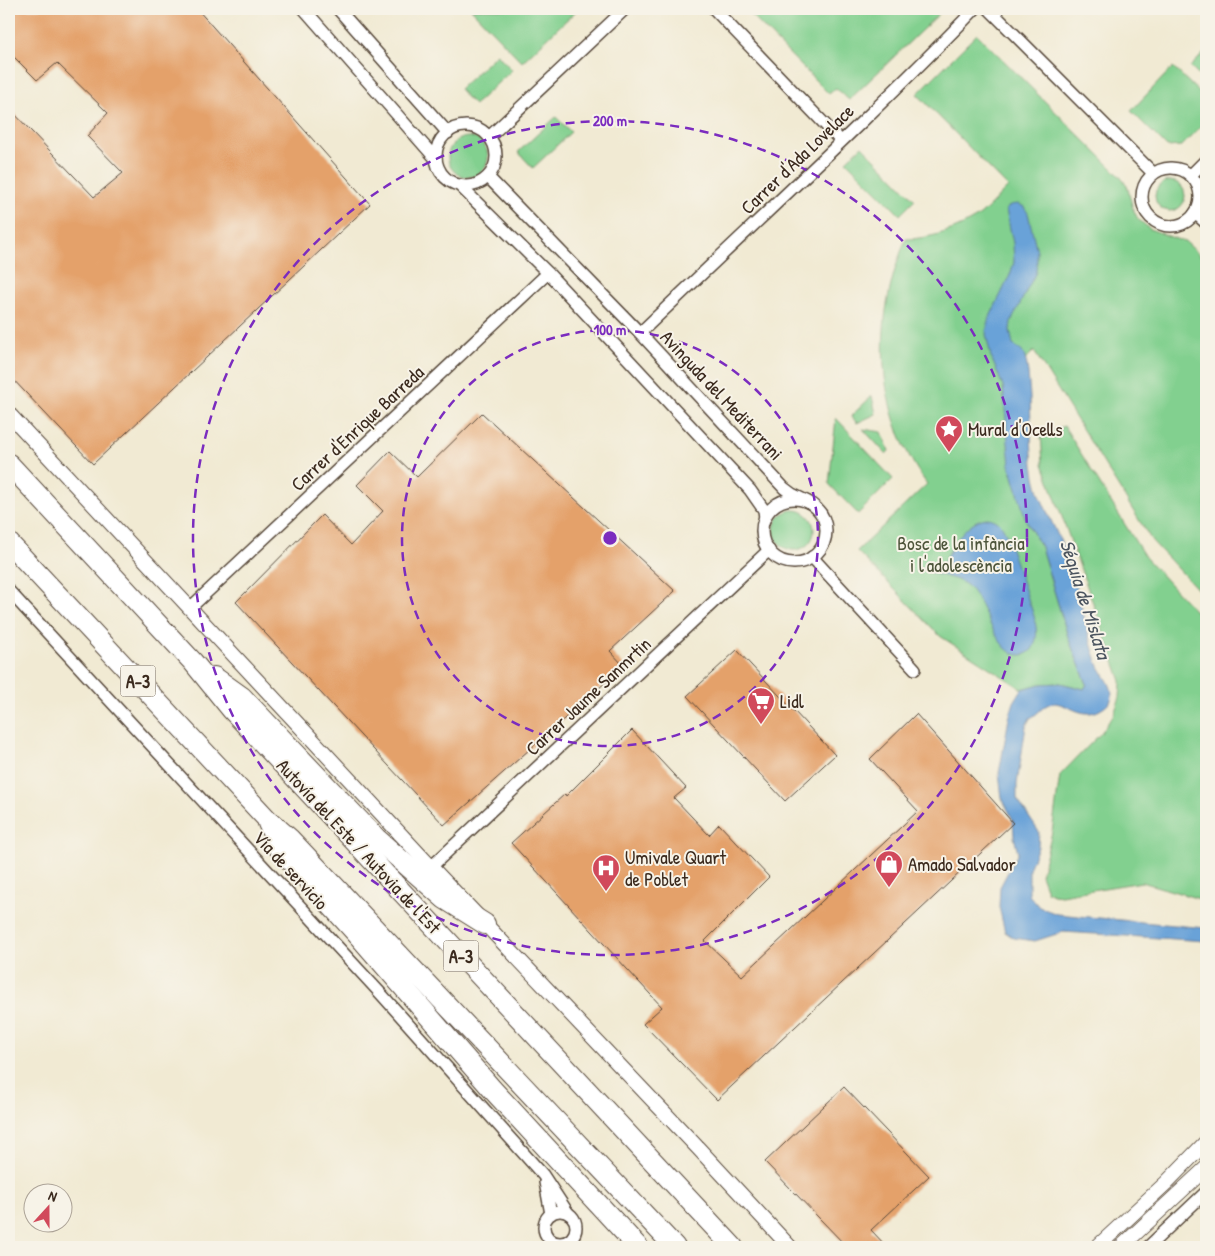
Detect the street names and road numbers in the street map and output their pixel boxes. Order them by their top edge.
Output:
street label: Carrer d'Ada Lovelace [735,98,860,220]
street label: Avinguda del Mediterrani [655,324,789,466]
street label: Carrer d'Enrique Barreda [285,359,430,497]
street label: Carrer Jaume Sanmrtin [520,631,656,761]
road number: A-3 [120,666,156,696]
street label: Autovía del Este / Autovia de l'Est [271,753,447,939]
street label: Vía de servicio [248,825,335,915]
road number: A-3 [444,940,478,971]

